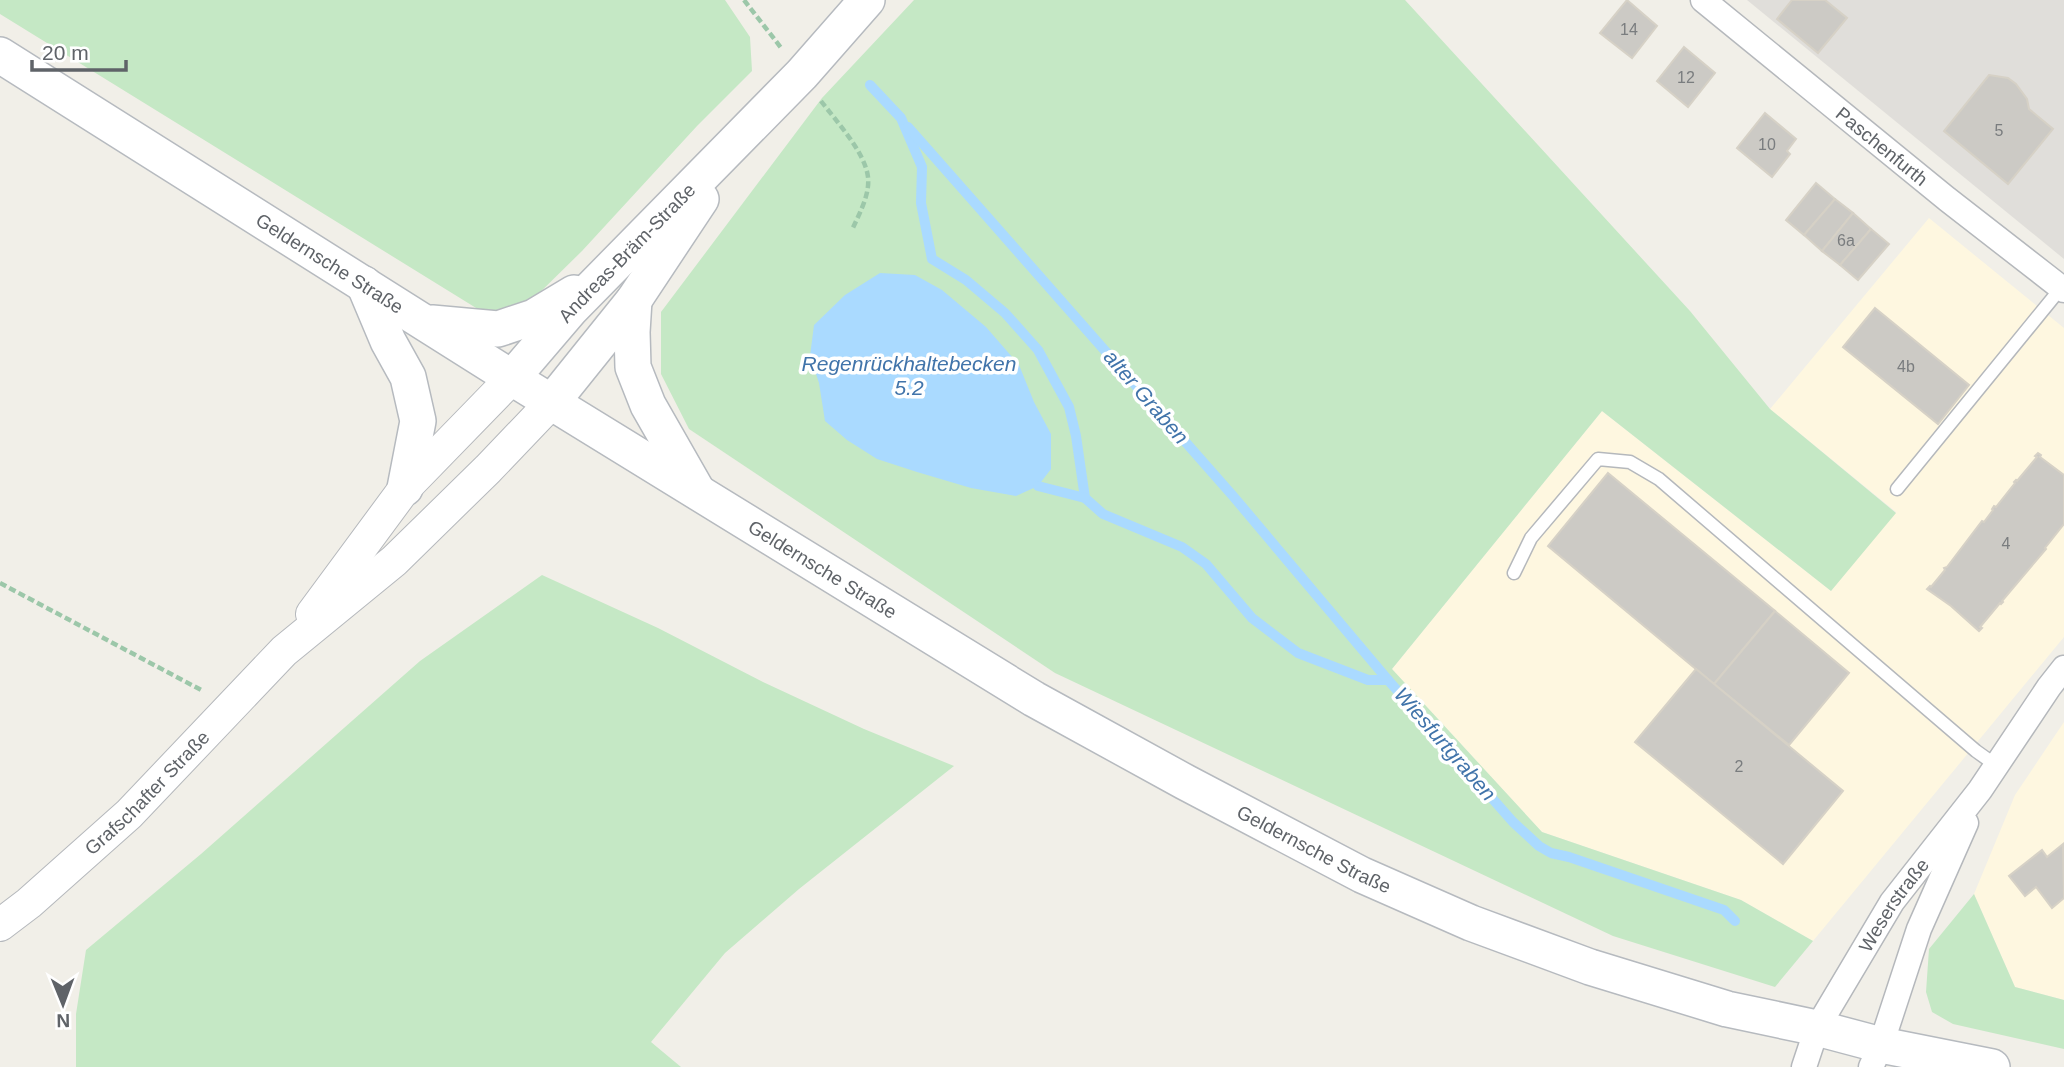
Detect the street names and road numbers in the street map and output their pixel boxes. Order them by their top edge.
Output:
street label: Paschenfurth [1832,103,1932,190]
street label: Andreas-Bräm-Straße [554,179,700,327]
street label: Geldernsche Straße [252,209,407,318]
street label: Geldernsche Straße [744,516,900,623]
street label: Grafschafter Straße [81,727,214,859]
street label: Geldernsche Straße [1233,801,1394,897]
street label: Weserstraße [1855,855,1933,956]

